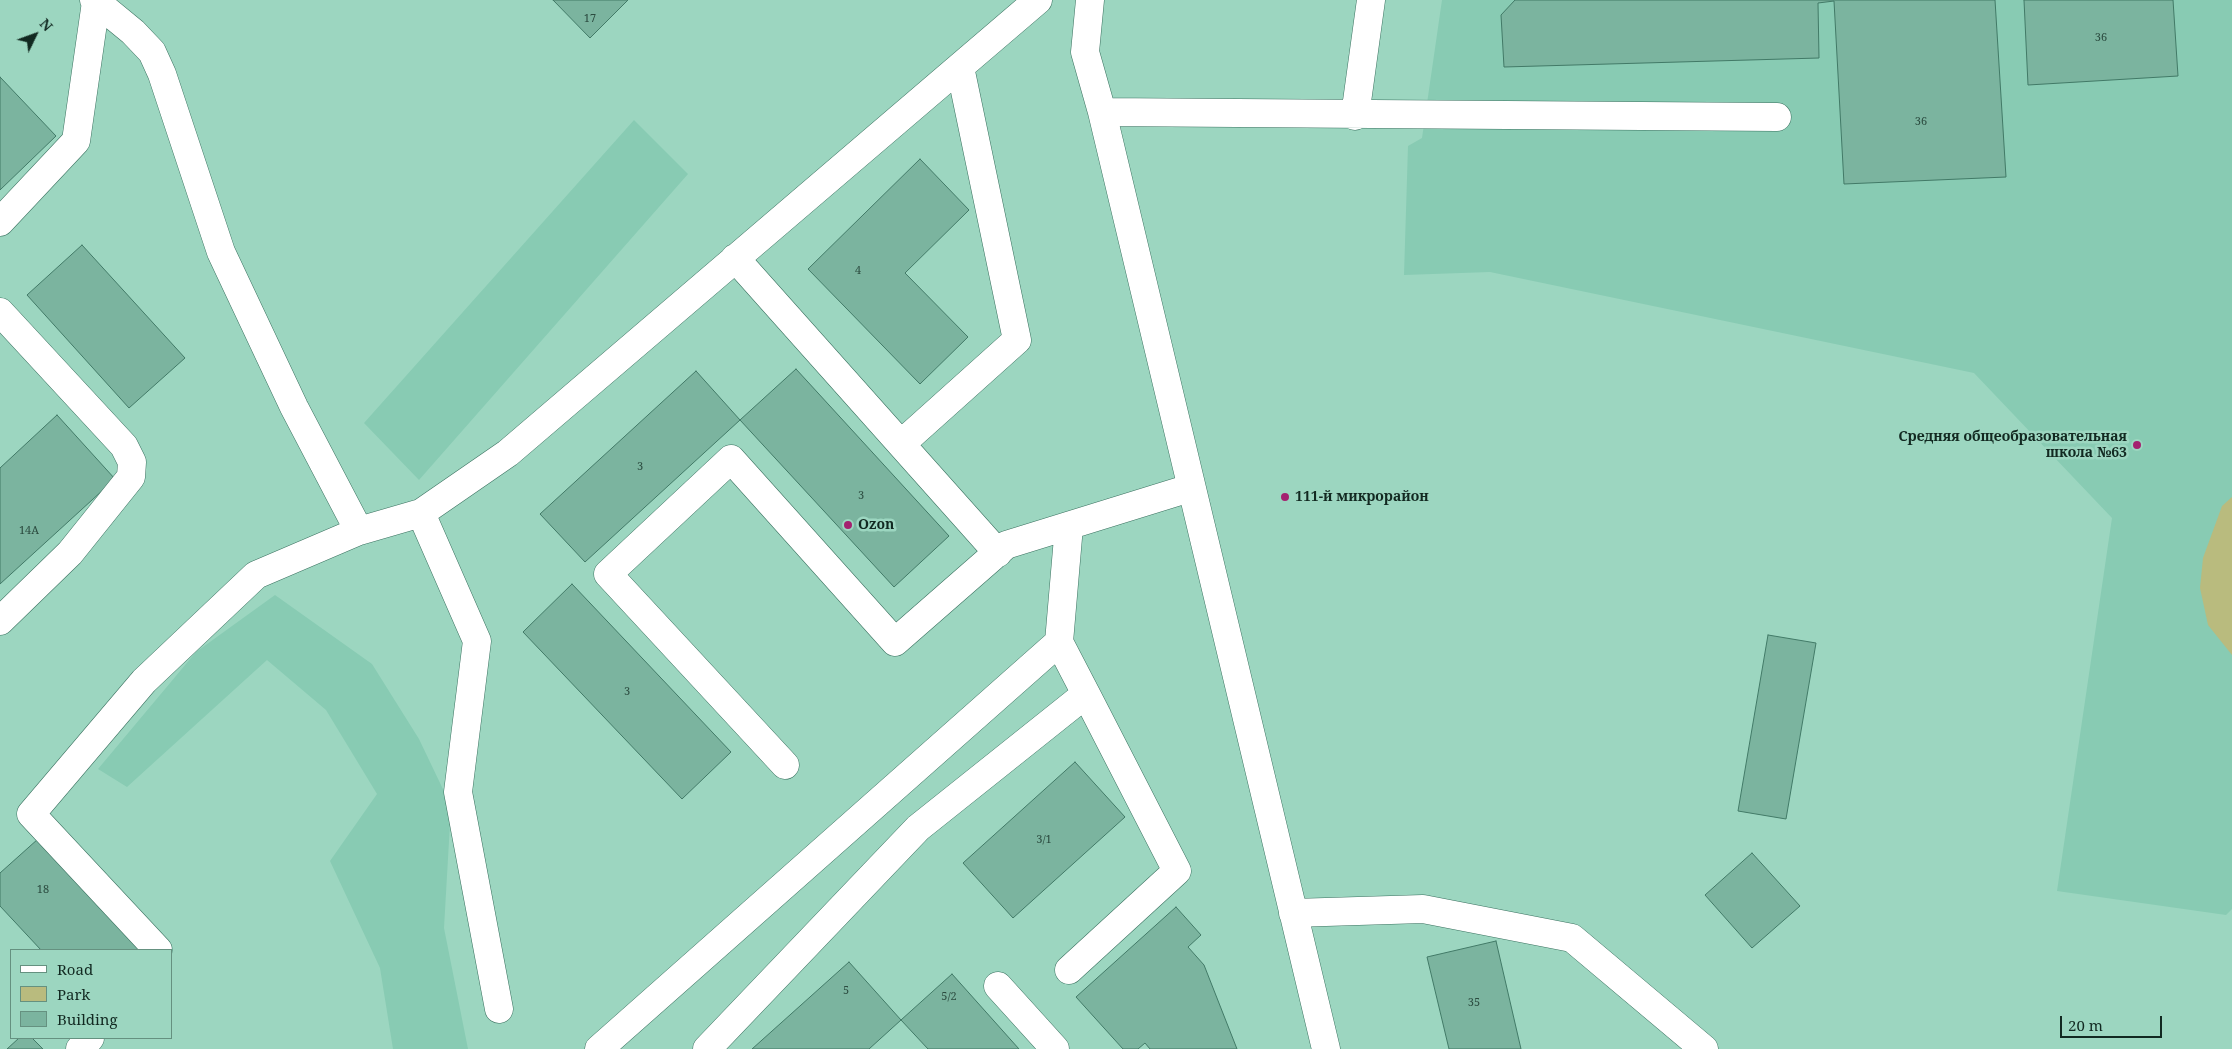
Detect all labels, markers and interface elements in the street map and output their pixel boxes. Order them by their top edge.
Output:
north arrow [10,10,60,60]
house number: 17 [584,12,596,26]
text: N [36,14,57,35]
house number: 36 [2095,31,2107,45]
house number: 36 [1915,115,1927,129]
house number: 4 [855,264,861,278]
place label: Средняя общеобразовательная школа №63 [1898,429,2127,462]
marker: Средняя общеобразовательная школа №63 [2131,439,2143,451]
house number: 3 [637,460,643,474]
house number: 3 [858,489,864,503]
place label: 111-й микрорайон [1295,489,1429,505]
marker: 111-й микрорайон [1279,491,1291,503]
place label: Ozon [858,517,894,533]
marker: Ozon [842,519,854,531]
house number: 14А [19,524,39,538]
house number: 3 [624,685,630,699]
house number: 3/1 [1036,833,1052,847]
house number: 18 [37,883,49,897]
legend [10,949,172,1039]
text: Road [57,959,93,979]
text: Park [57,984,90,1004]
house number: 5 [843,984,849,998]
house number: 5/2 [941,990,957,1004]
house number: 35 [1468,996,1480,1010]
scale bar [2062,1006,2164,1038]
text: Building [57,1009,118,1029]
text: 20 m [2068,1015,2103,1035]

